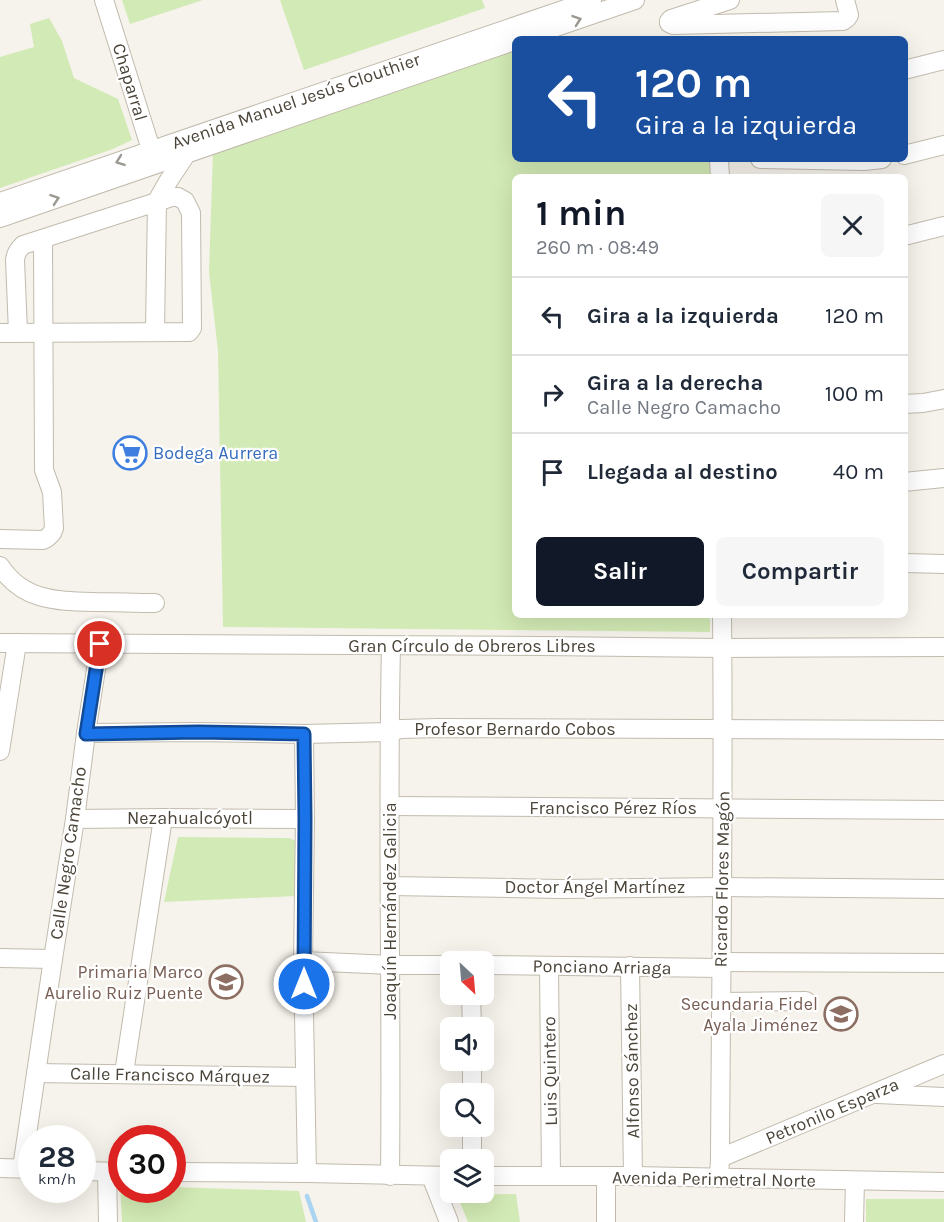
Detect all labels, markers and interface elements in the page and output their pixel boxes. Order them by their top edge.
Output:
one-way arrow [571,15,582,27]
street label: Chaparral [108,40,152,124]
street label: Avenida Manuel Jesús Clouthier [169,48,423,154]
text: 120 m [635,58,752,108]
icon: left [536,60,614,138]
text: Gira a la izquierda [635,109,857,141]
one-way arrow [115,154,126,167]
text: 1 min [536,192,626,234]
one-way arrow [50,194,60,206]
button: close [821,194,884,257]
text: 260 m · 08:49 [536,236,659,259]
icon: left [536,300,569,333]
text: Gira a la izquierda [587,303,779,329]
text: 120 m [825,303,884,329]
text: Gira a la derecha [587,370,763,396]
icon: right [536,378,569,411]
text: 100 m [825,381,884,407]
text: Calle Negro Camacho [587,396,781,419]
supermarket icon: Bodega Aurrera [112,435,148,471]
place label: Bodega Aurrera [153,442,278,464]
icon: arrive [536,456,569,489]
text: Llegada al destino [587,459,778,485]
text: 40 m [833,459,884,485]
button: Salir [536,537,704,606]
button: Compartir [716,537,884,606]
pin [74,618,125,669]
icon: arrive [83,627,116,660]
street label: Gran Círculo de Obreros Libres [348,635,596,657]
street label: Profesor Bernardo Cobos [414,718,616,740]
street label: Calle Negro Camacho [45,765,91,941]
street label: Ricardo Flores Magón [709,790,735,968]
street label: Francisco Pérez Ríos [529,797,697,819]
street label: Joaquín Hernández Galicia [379,802,401,1020]
street label: Nezahualcóyotl [127,807,253,829]
street label: Doctor Ángel Martínez [505,875,685,898]
north arrow [440,951,494,1005]
map controls [440,951,494,1203]
position arrow [272,952,336,1016]
street label: Ponciano Arriaga [532,955,672,979]
place label: Primaria Marco Aurelio Ruiz Puente [44,961,203,1004]
school or university icon: Primaria Marco Aurelio Ruiz Puente [208,964,244,1000]
place label: Secundaria Fidel Ayala Jiménez [680,993,818,1036]
school or university icon: Secundaria Fidel Ayala Jiménez [823,996,859,1032]
street label: Alfonso Sánchez [620,1003,644,1139]
street label: Luis Quintero [538,1016,562,1126]
button: sound [440,1017,494,1071]
street label: Calle Francisco Márquez [70,1062,270,1088]
street label: Petronilo Esparza [762,1073,902,1149]
button: search [440,1083,494,1137]
speed limit sign: 30 [108,1125,186,1203]
text: 28 [38,1139,76,1175]
button: layers [440,1149,494,1203]
street label: Avenida Perimetral Norte [612,1166,816,1192]
text: km/h [38,1170,76,1188]

